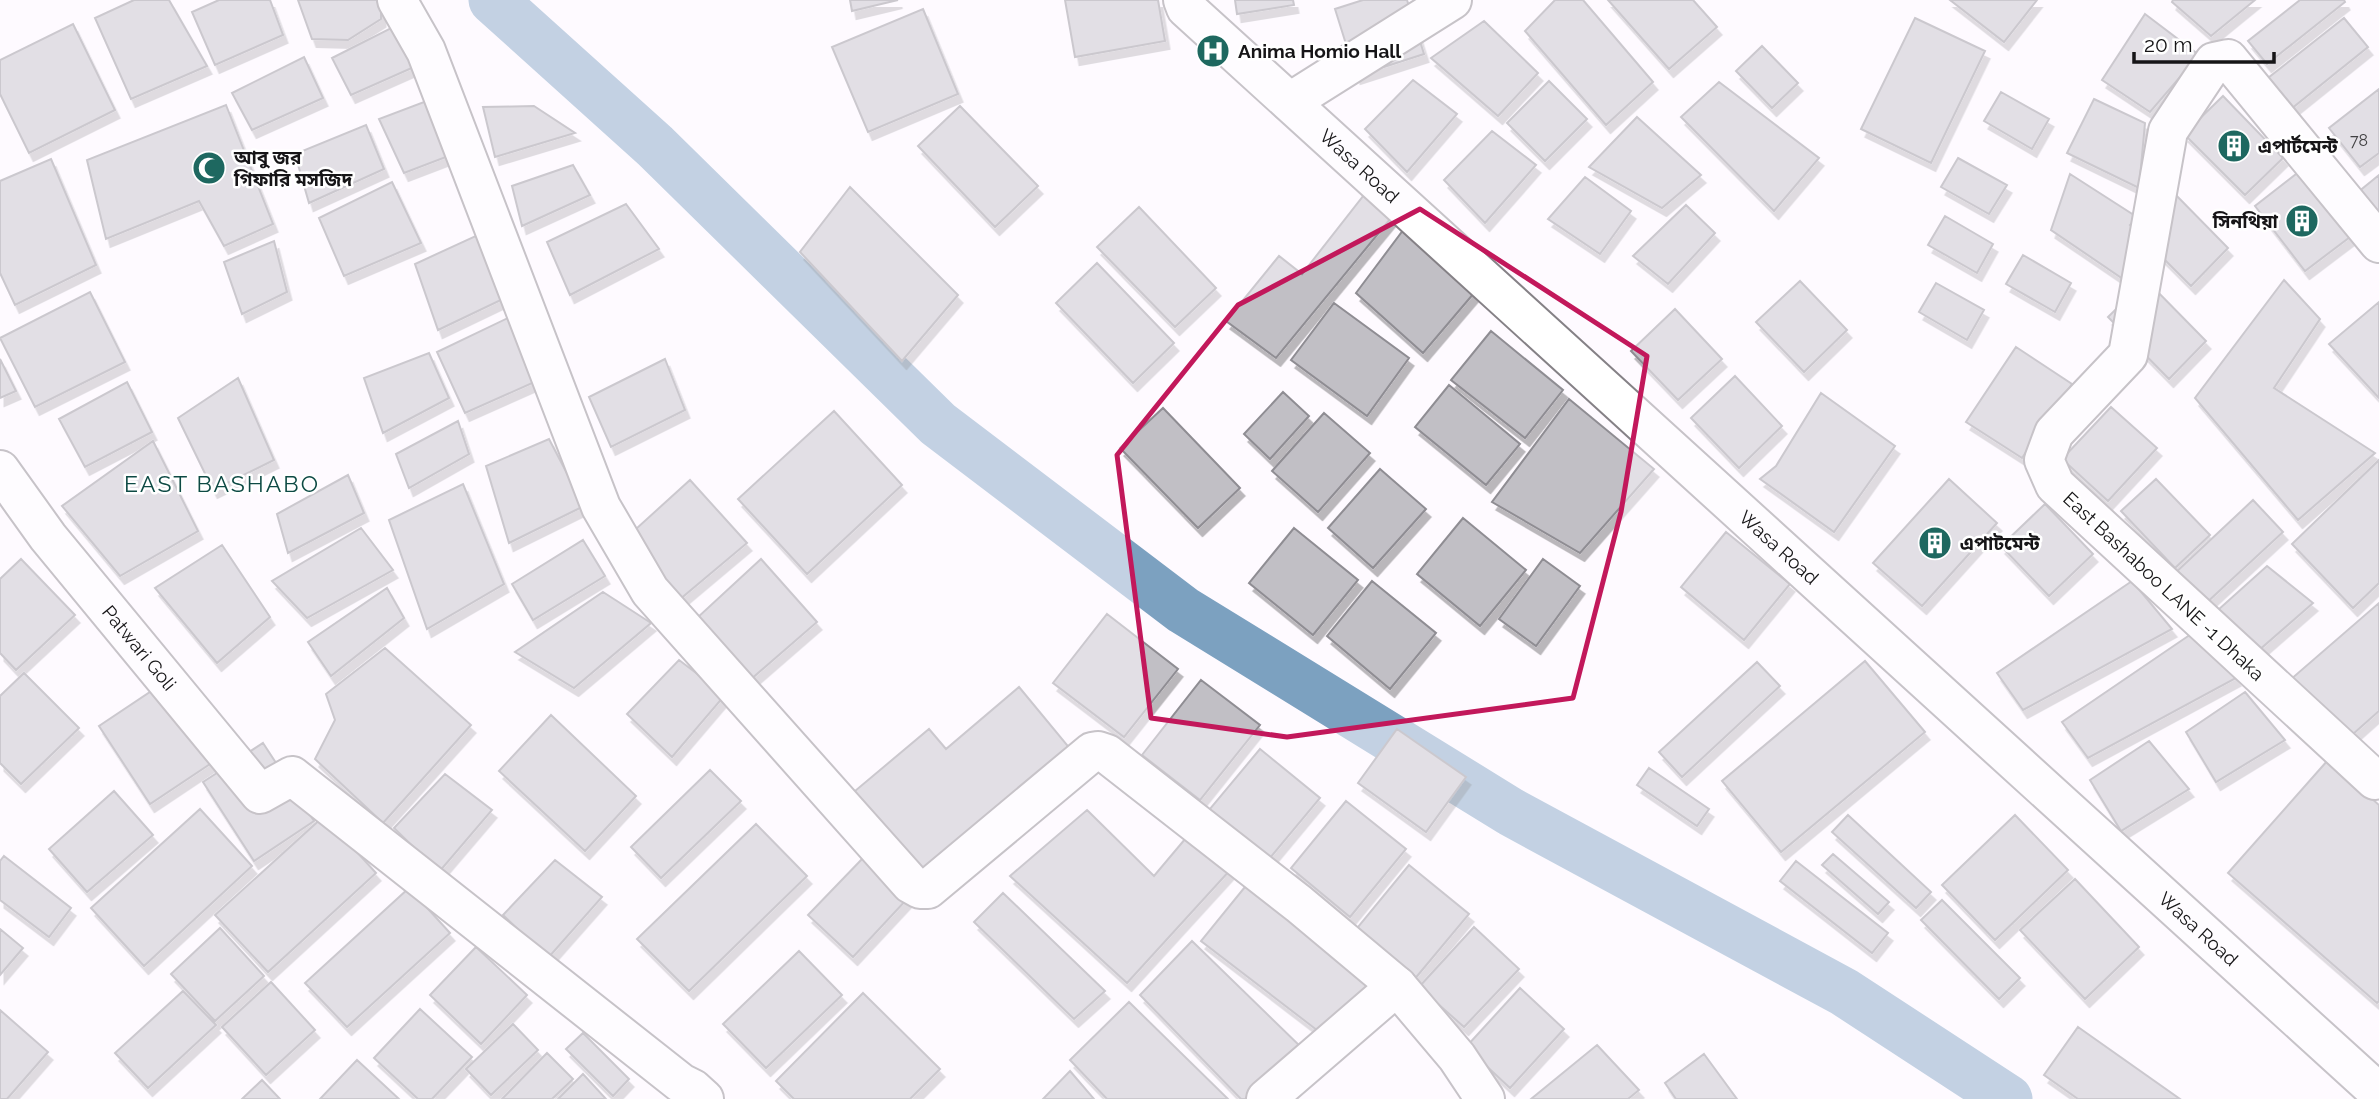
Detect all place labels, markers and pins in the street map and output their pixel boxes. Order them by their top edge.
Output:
hospital icon: Anima Homio Hall [1194,32,1232,70]
place label: Anima Homio Hall [1238,40,1402,62]
building icon: এপার্টমেন্ট [2215,127,2253,165]
place label: এপার্টমেন্ট [2258,134,2339,157]
place label: আবু জর গিফারি মসজিদ [233,146,353,190]
mosque icon: আবু জর গিফারি মসজিদ [190,149,228,187]
building icon: সিনথিয়া [2283,202,2321,240]
place label: সিনথিয়া [2212,210,2279,232]
building icon: এপাটমেন্ট [1916,524,1954,562]
place label: এপাটমেন্ট [1960,532,2041,554]

